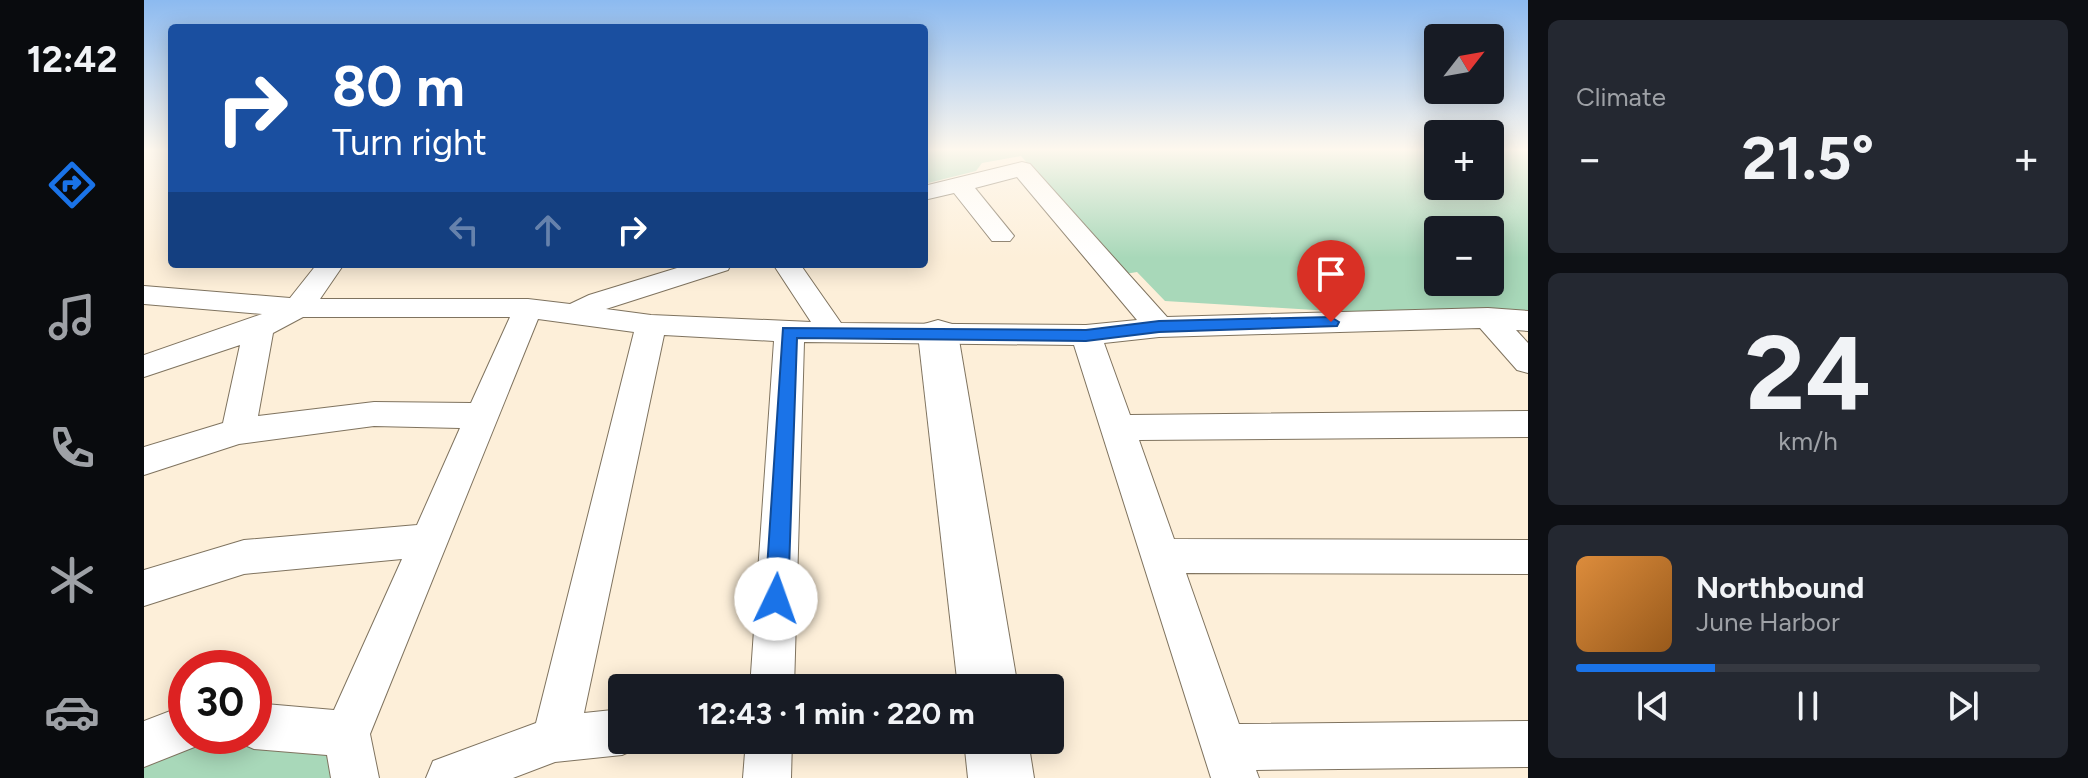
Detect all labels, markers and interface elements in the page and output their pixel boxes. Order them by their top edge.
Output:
north arrow [1424,24,1504,104]
map controls [1424,24,1504,296]
text: 12:42 [27,38,117,81]
text: 80 m [332,53,465,120]
icon: right [200,56,304,160]
text: Climate [1576,81,1666,113]
button: + [1424,120,1504,200]
text: Turn right [332,121,487,164]
text: 21.5° [1742,122,1874,194]
text: − [1576,132,1603,185]
text: + [2013,132,2040,185]
icon: directions [44,157,100,213]
icon: left [442,208,486,252]
icon: ahead [526,208,570,252]
icon: right [610,208,654,252]
button: − [1424,216,1504,296]
pin [1297,240,1365,322]
icon: arrive [1309,252,1353,296]
icon: music [44,289,100,345]
text: 24 [1745,310,1871,435]
icon: phone [44,420,100,476]
text: km/h [1778,425,1838,457]
icon: climate [44,552,100,608]
position arrow [734,557,818,641]
text: Northbound [1696,569,1864,606]
text: June Harbor [1696,606,1840,638]
speed limit sign: 30 [168,650,272,754]
icon: car [44,684,100,740]
icon: previous [1631,684,1675,728]
icon: pause [1786,684,1830,728]
icon: next [1941,684,1985,728]
text: 12:43 · 1 min · 220 m [697,695,975,732]

